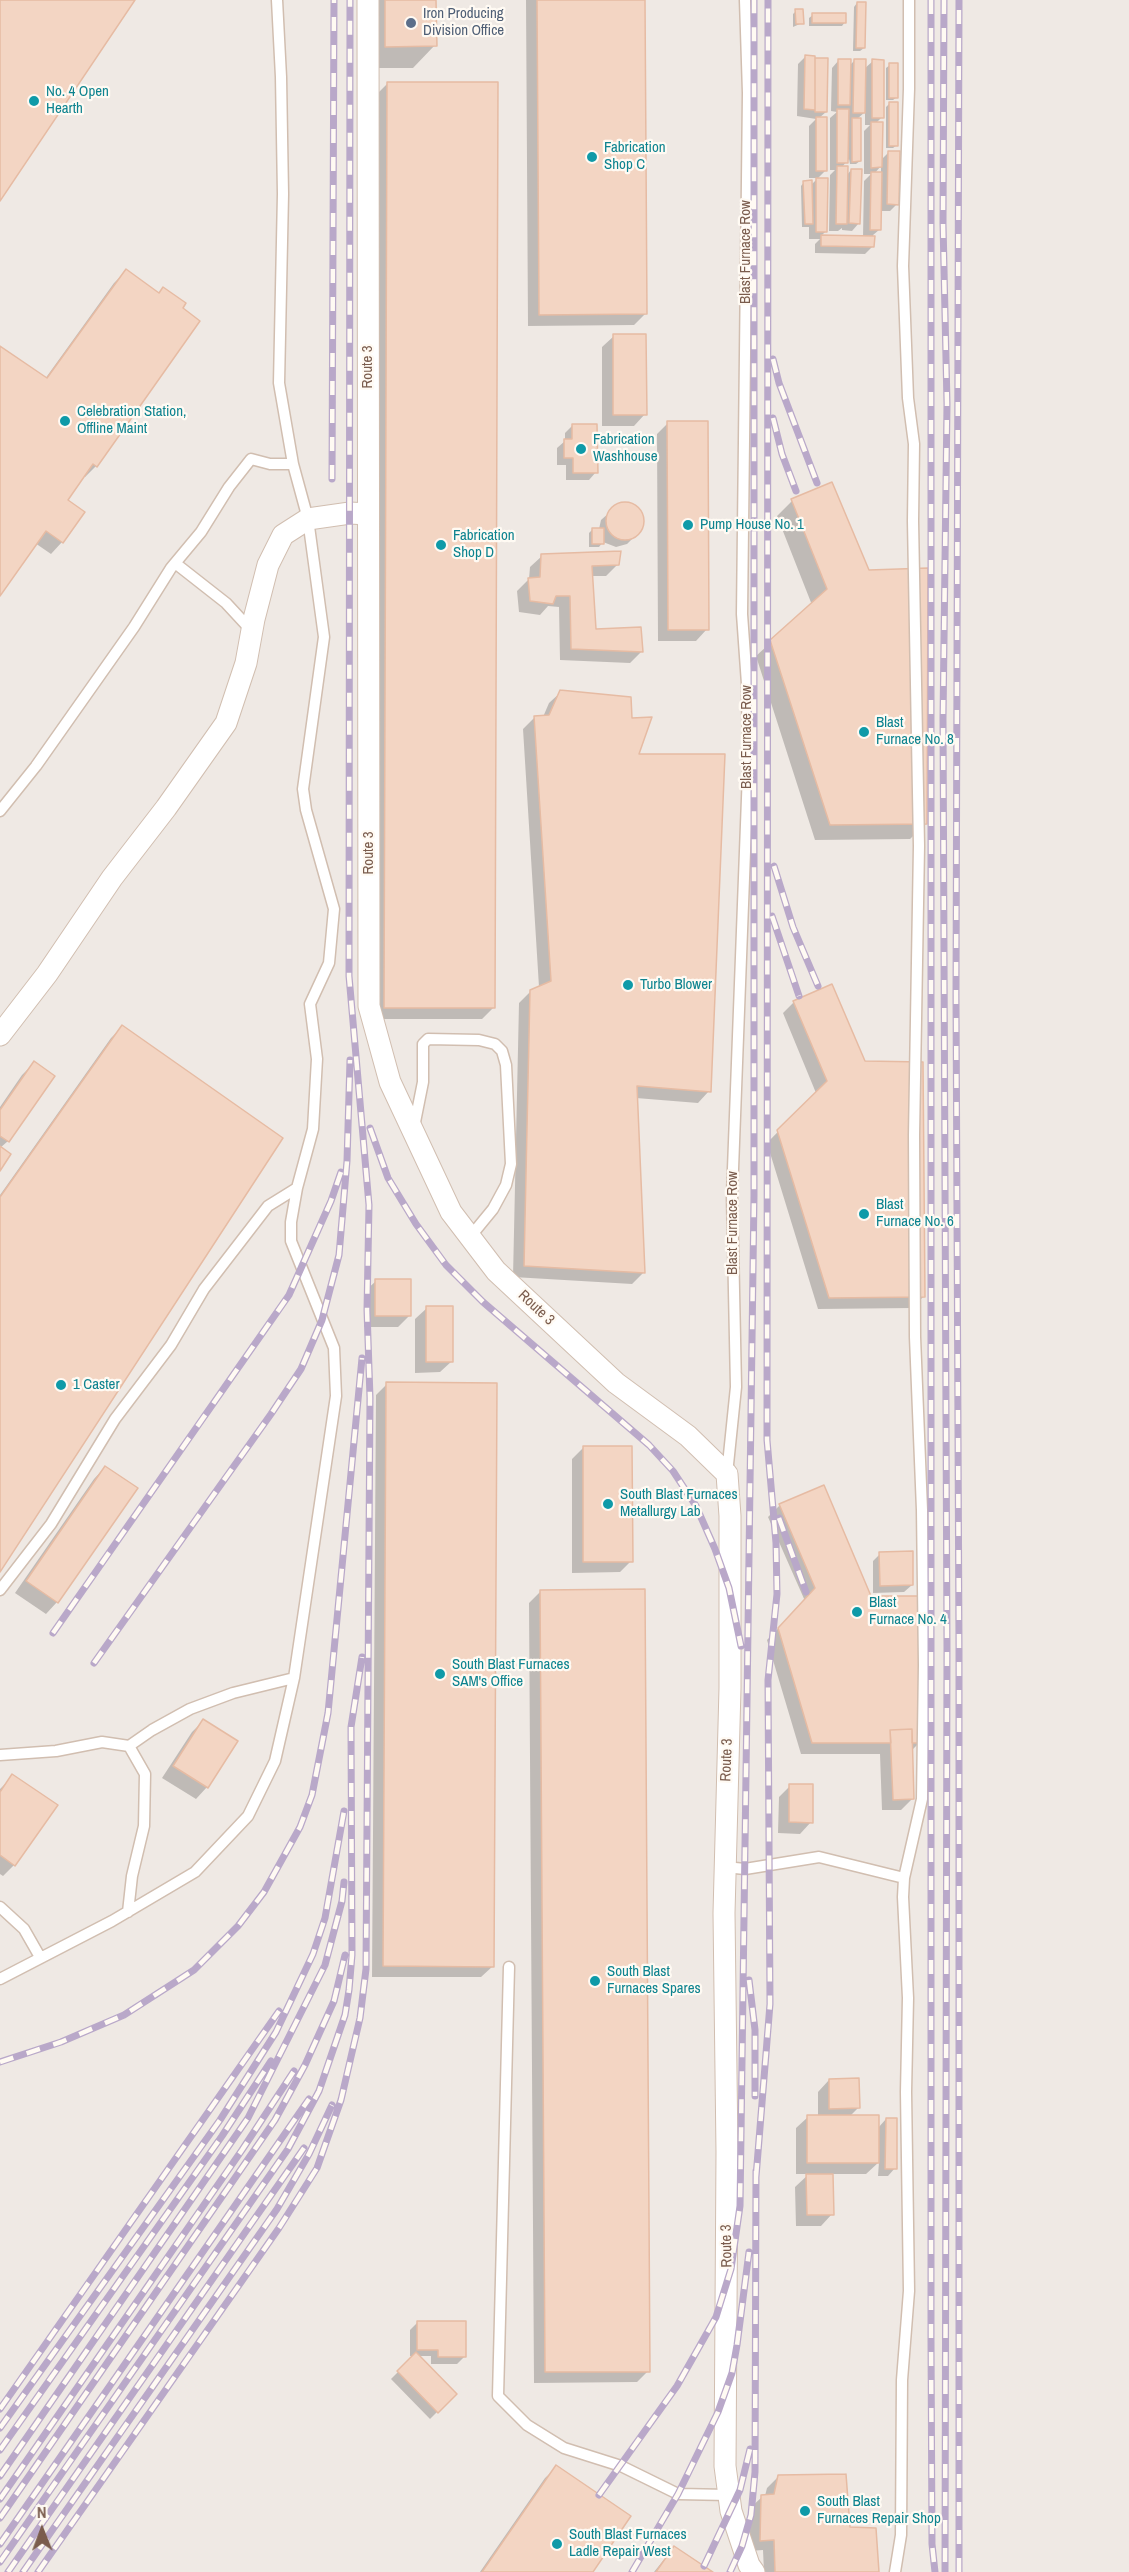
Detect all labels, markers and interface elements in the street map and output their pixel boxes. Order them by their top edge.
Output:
place label: Iron Producing Division Office [423,5,504,40]
marker: Iron Producing Division Office [404,16,418,30]
place label: No. 4 Open Hearth [46,83,109,118]
marker: No. 4 Open Hearth [27,94,41,108]
place label: Fabrication Shop C [604,139,666,174]
marker: Fabrication Shop C [585,150,599,164]
street label: Blast Furnace Row [737,200,755,304]
street label: Route 3 [359,345,377,389]
place label: Celebration Station, Offline Maint [77,403,186,438]
marker: Celebration Station, Offline Maint [58,414,72,428]
place label: Fabrication Washhouse [593,431,657,466]
marker: Fabrication Washhouse [574,442,588,456]
place label: Pump House No. 1 [700,516,804,534]
marker: Pump House No. 1 [681,518,695,532]
place label: Fabrication Shop D [453,527,515,562]
marker: Fabrication Shop D [434,538,448,552]
street label: Blast Furnace Row [738,685,756,789]
place label: Blast Furnace No. 8 [876,714,954,749]
marker: Blast Furnace No. 8 [857,725,871,739]
street label: Route 3 [360,831,378,875]
place label: Turbo Blower [640,976,712,994]
marker: Turbo Blower [621,978,635,992]
street label: Blast Furnace Row [724,1171,742,1275]
place label: Blast Furnace No. 6 [876,1196,954,1231]
marker: Blast Furnace No. 6 [857,1207,871,1221]
street label: Route 3 [514,1287,558,1329]
place label: 1 Caster [73,1376,119,1394]
marker: 1 Caster [54,1378,68,1392]
place label: South Blast Furnaces Metallurgy Lab [620,1486,738,1521]
marker: South Blast Furnaces Metallurgy Lab [601,1497,615,1511]
place label: Blast Furnace No. 4 [869,1594,947,1629]
marker: Blast Furnace No. 4 [850,1605,864,1619]
place label: South Blast Furnaces SAM's Office [452,1656,570,1691]
marker: South Blast Furnaces SAM's Office [433,1667,447,1681]
street label: Route 3 [717,1738,737,1782]
place label: South Blast Furnaces Spares [607,1963,701,1998]
marker: South Blast Furnaces Spares [588,1974,602,1988]
street label: Route 3 [718,2224,736,2268]
place label: South Blast Furnaces Repair Shop [817,2493,941,2528]
north arrow [12,2500,72,2560]
text: N [37,2501,47,2523]
marker: South Blast Furnaces Repair Shop [798,2504,812,2518]
place label: South Blast Furnaces Ladle Repair West [569,2526,687,2561]
marker: South Blast Furnaces Ladle Repair West [550,2537,564,2551]

